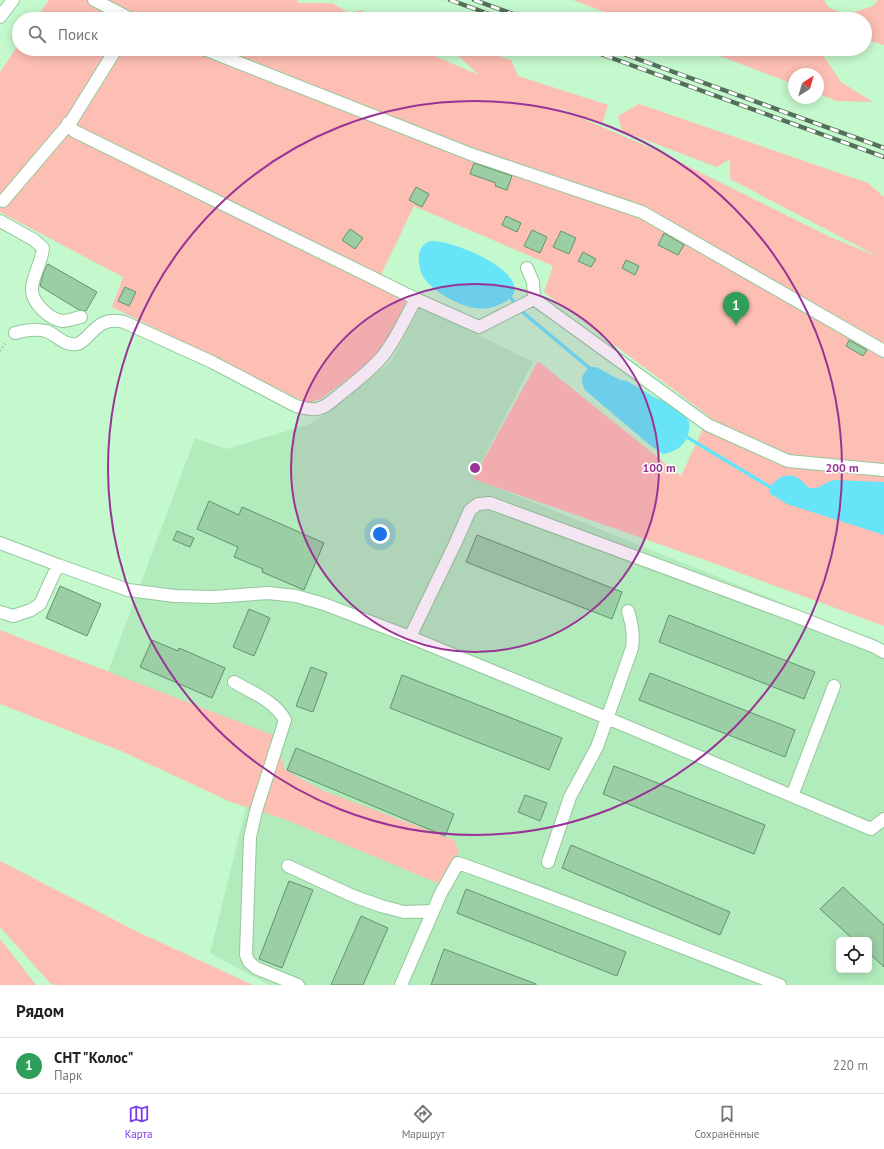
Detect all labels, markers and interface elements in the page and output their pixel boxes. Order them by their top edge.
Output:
search box [12,12,872,56]
icon: search [26,23,48,45]
text: Поиск [58,25,98,44]
north arrow [788,68,824,104]
pin: 1 [723,292,749,325]
text: 100 m [642,460,676,475]
text: 200 m [825,460,859,475]
centre of rings [468,461,482,475]
your location [370,524,390,544]
map controls [836,937,872,973]
button: locate [836,937,872,973]
text: Рядом [16,1000,64,1022]
text: СНТ "Колос" [54,1048,133,1067]
text: 1 [25,1057,33,1074]
text: 220 m [833,1057,868,1074]
text: Парк [54,1067,82,1084]
tab: Карта [125,1103,152,1141]
tab: Маршрут [402,1103,445,1141]
tab: Сохранённые [694,1103,759,1141]

